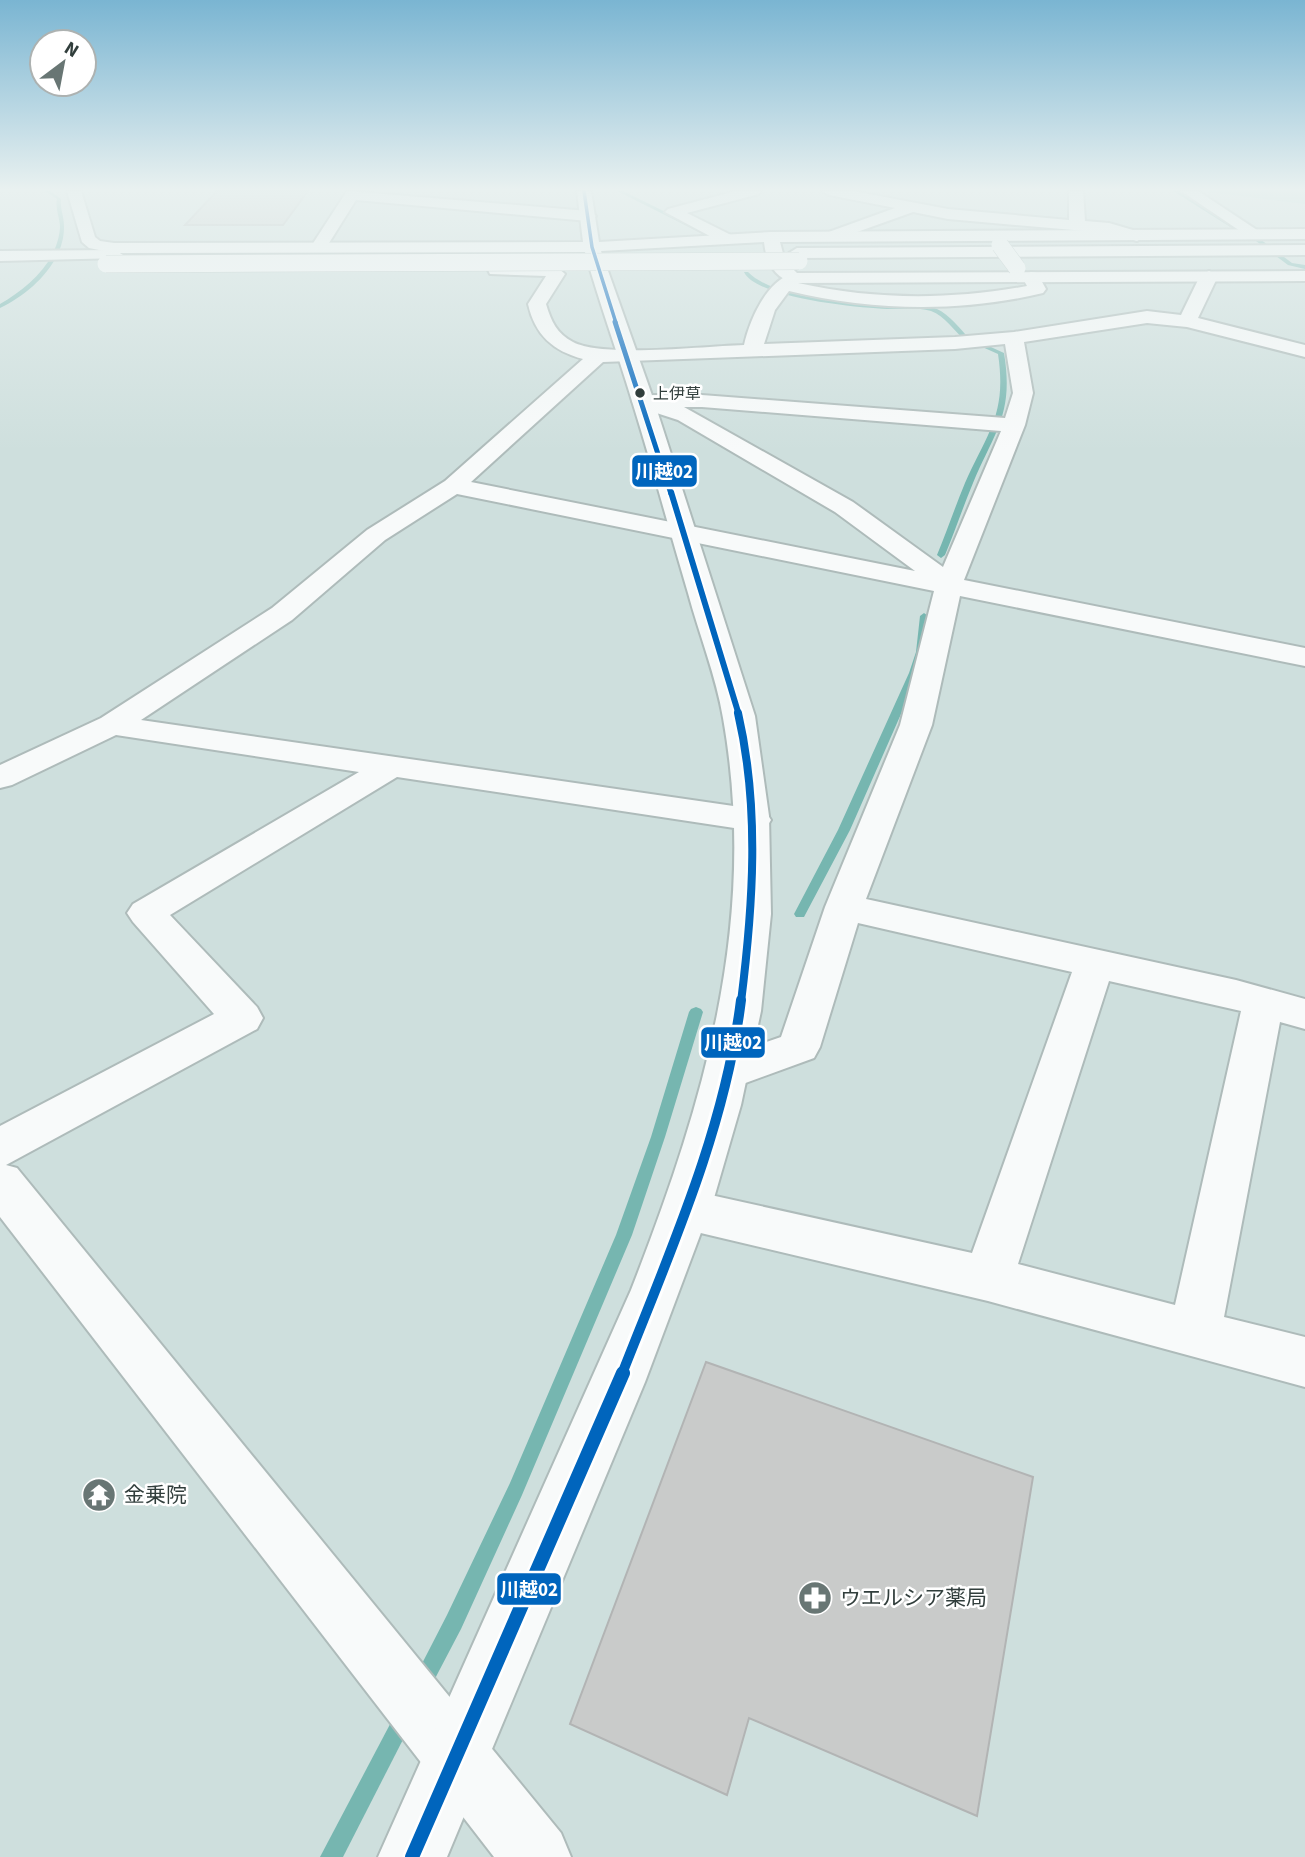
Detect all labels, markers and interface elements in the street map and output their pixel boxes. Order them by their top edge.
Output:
north arrow [28,28,98,98]
text: N [59,35,84,65]
place label: 上伊草 [653,383,701,405]
marker: 上伊草 [633,386,647,400]
line badge: 川越02 [631,454,698,488]
text: 川越02 [635,459,693,486]
line badge: 川越02 [700,1026,766,1059]
text: 川越02 [704,1030,762,1057]
temple icon: 金乗院 [80,1476,118,1514]
place label: 金乗院 [124,1480,187,1510]
line badge: 川越02 [496,1572,562,1606]
text: 川越02 [500,1577,558,1604]
pharmacy icon: ウエルシア薬局 [796,1579,834,1617]
place label: ウエルシア薬局 [840,1583,987,1613]

